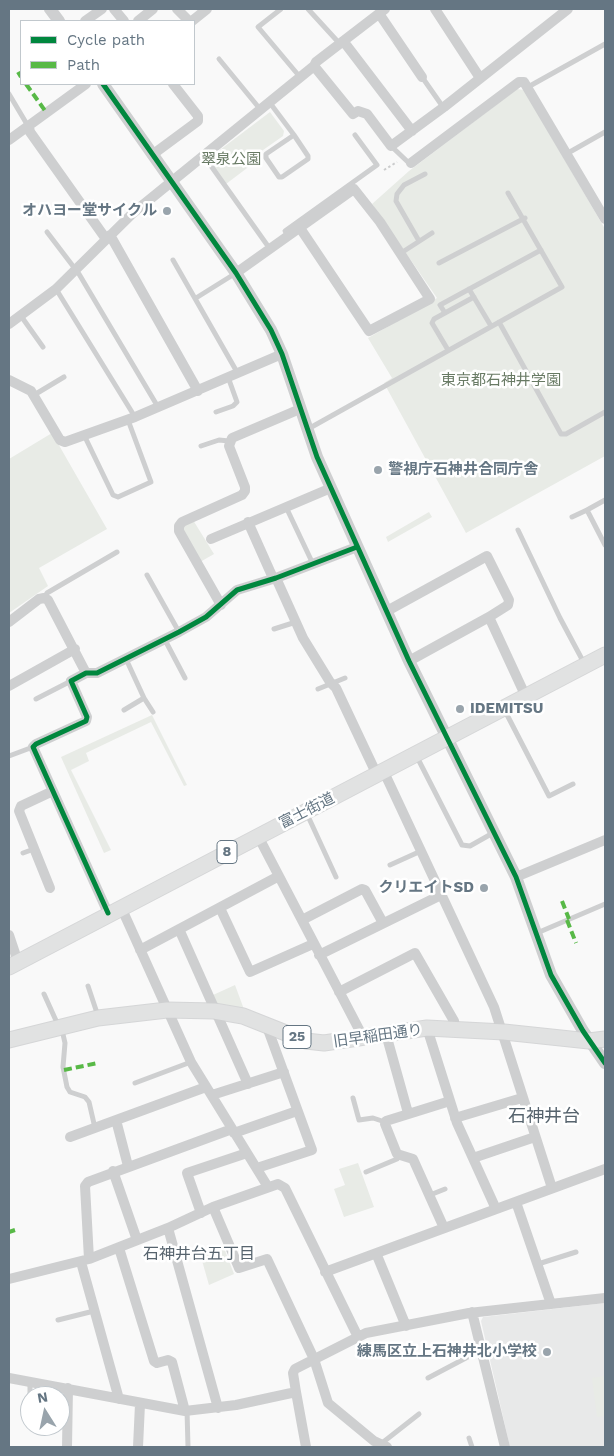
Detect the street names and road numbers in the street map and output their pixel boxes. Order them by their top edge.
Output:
street label: 富士街道 [276,789,338,833]
road number: 8 [217,840,237,864]
street label: 旧早稲田通り [332,1021,424,1051]
road number: 25 [283,1026,311,1048]

